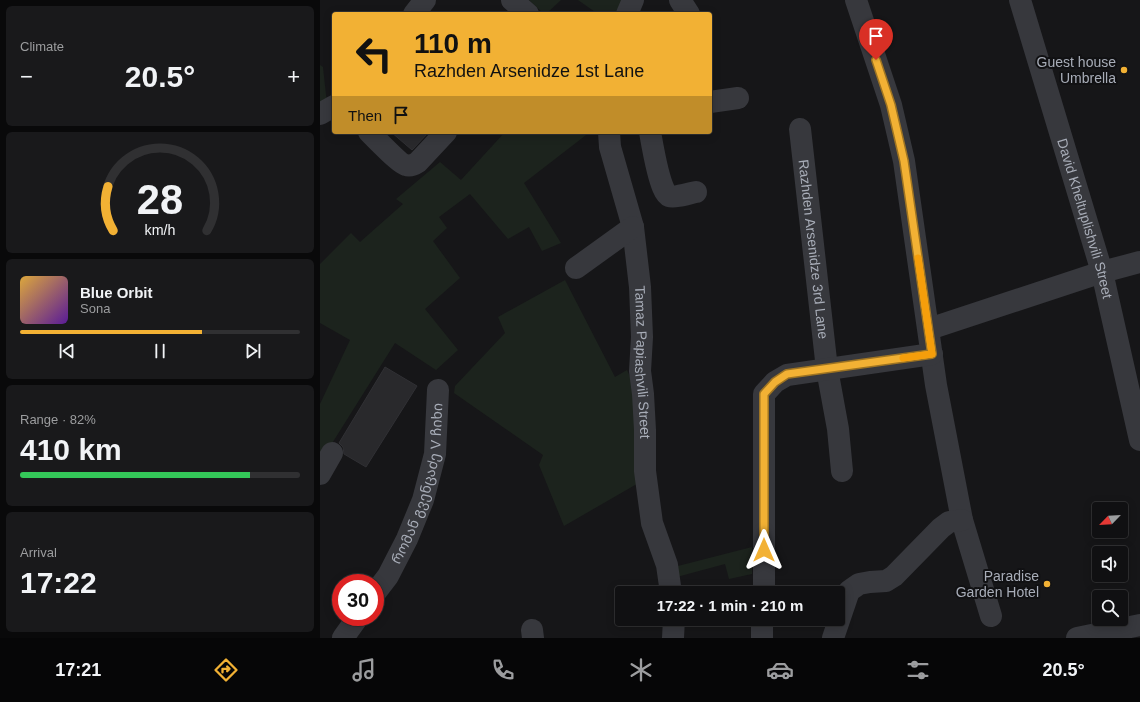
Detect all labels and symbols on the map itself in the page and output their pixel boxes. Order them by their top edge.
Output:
pin [859,19,893,60]
place label: Guest house Umbrella [1037,54,1116,86]
marker: Guest house Umbrella [1119,65,1129,75]
street label: David Kheltuplishvili Street [1054,137,1116,300]
street label: Razhden Arsenidze 3rd Lane [795,159,832,340]
street label: Tamaz Papiashvili Street [632,285,653,439]
street label: რომან გვენცაძე V ჩიხი [388,403,445,566]
north arrow [1092,502,1128,538]
position arrow [743,529,785,571]
place label: Paradise Garden Hotel [956,568,1039,600]
speed limit sign: 30 [332,574,384,626]
marker: Paradise Garden Hotel [1042,579,1052,589]

